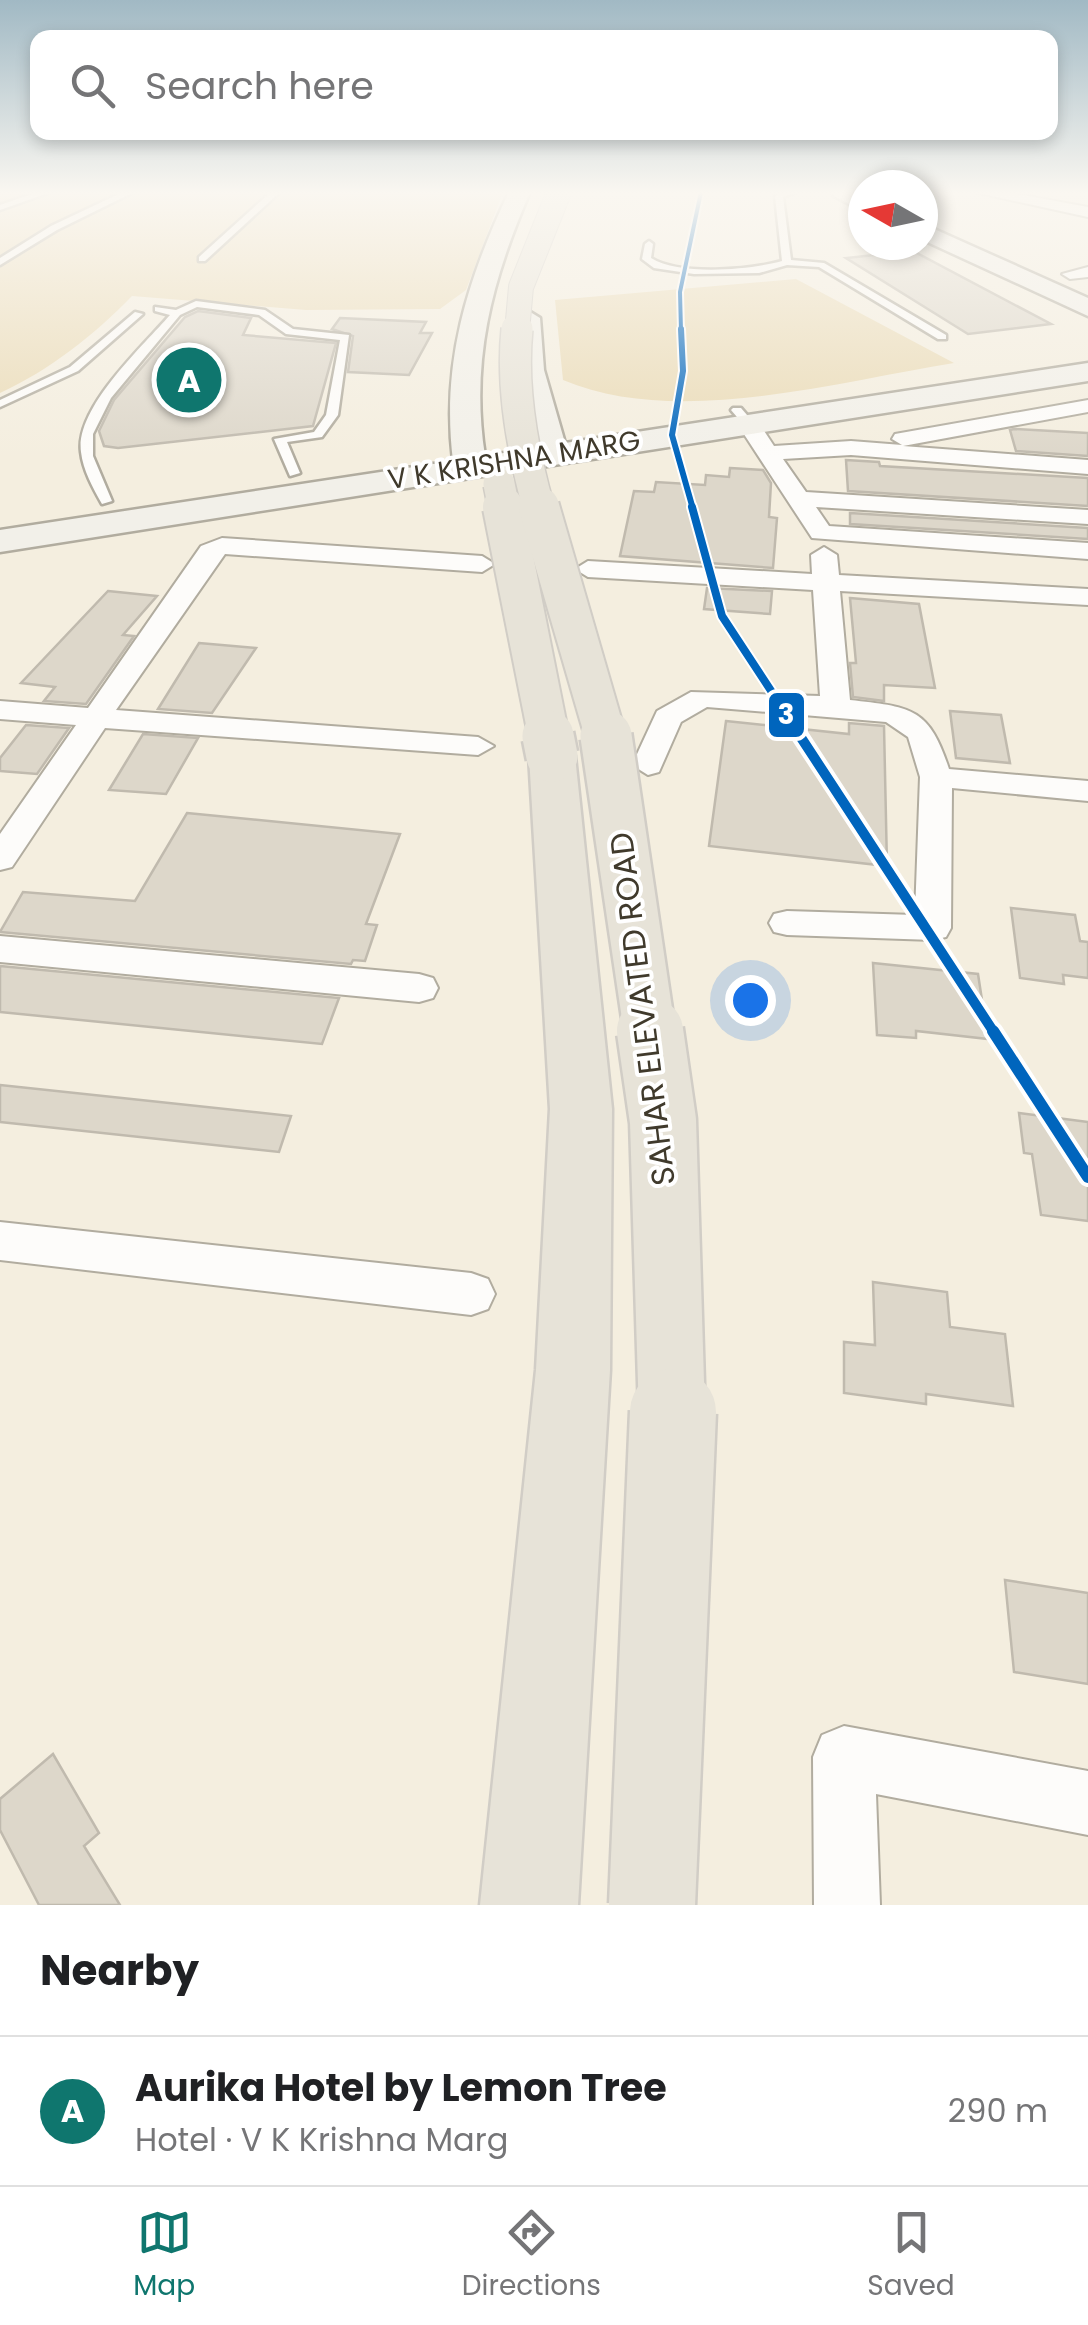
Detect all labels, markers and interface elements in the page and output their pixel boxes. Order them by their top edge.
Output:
search box [30,30,1058,140]
icon: search [65,58,120,113]
text: Search here [145,59,374,112]
north arrow [848,170,938,260]
pin: A [156,342,222,418]
street label: V K KRISHNA MARG [385,421,643,499]
line badge: 3 [767,691,806,739]
text: 3 [778,695,794,734]
street label: SAHAR ELEVATED ROAD [598,830,686,1188]
your location [725,975,776,1026]
text: Nearby [40,1941,199,2000]
text: Aurika Hotel by Lemon Tree [135,2061,667,2114]
text: A [61,2088,84,2133]
text: 290 m [948,2088,1048,2133]
text: Hotel · V K Krishna Marg [135,2117,508,2162]
tab: Map [133,2205,195,2307]
tab: Directions [462,2205,601,2307]
tab: Saved [867,2205,955,2307]

